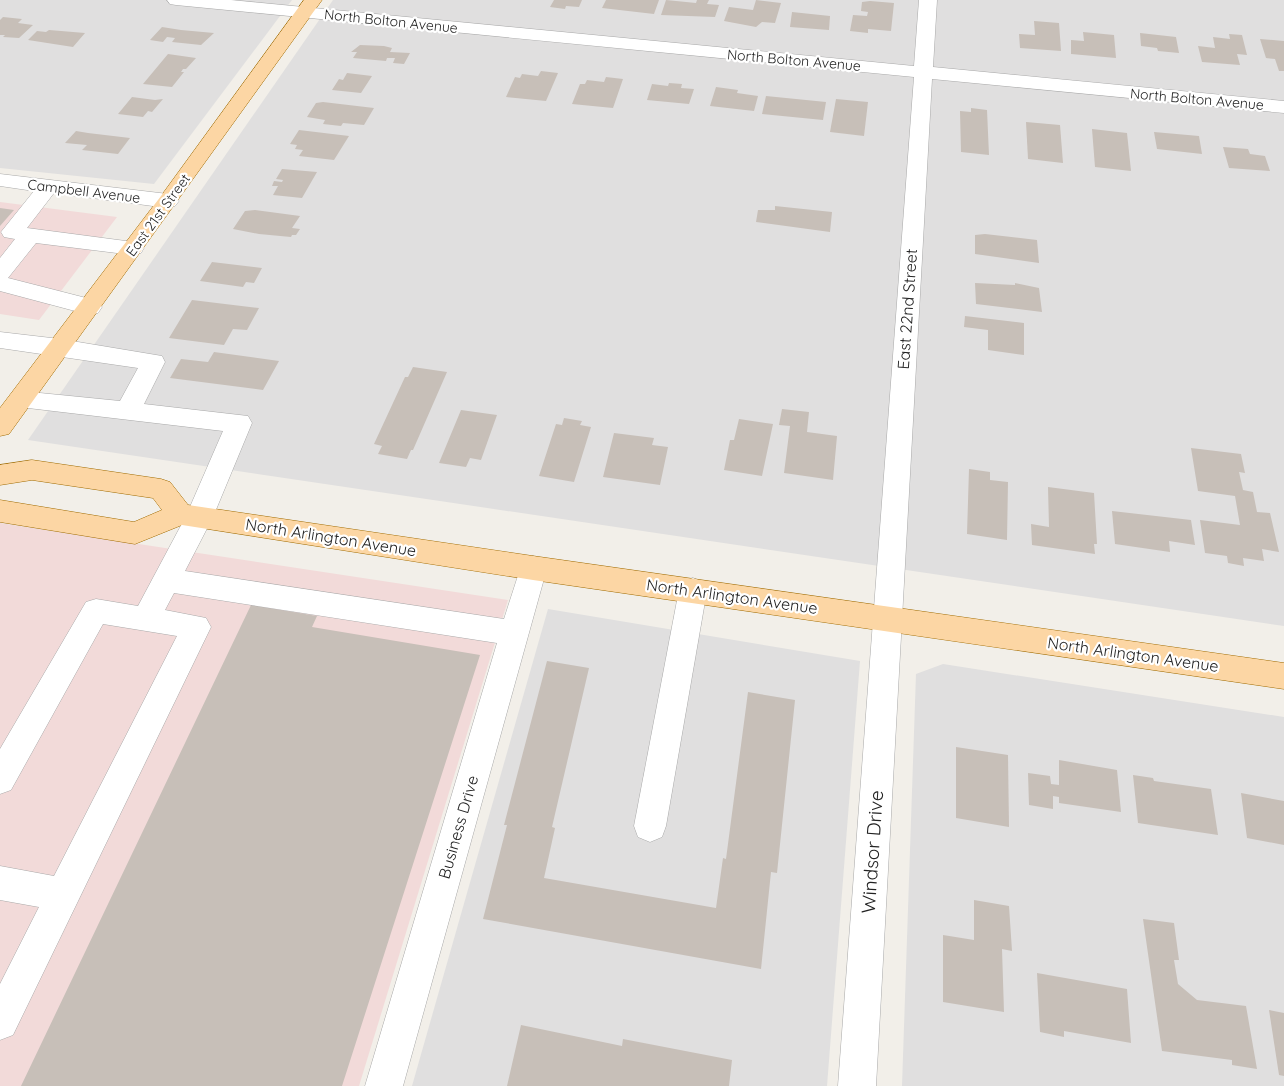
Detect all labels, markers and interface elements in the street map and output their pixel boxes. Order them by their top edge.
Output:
street label: North Bolton Avenue [323,5,459,37]
street label: North Bolton Avenue [726,45,862,75]
street label: North Bolton Avenue [1129,84,1265,114]
street label: East 21st Street [122,170,194,260]
street label: Campbell Avenue [27,175,141,207]
street label: East 22nd Street [893,248,921,370]
street label: North Arlington Avenue [244,514,418,560]
street label: North Arlington Avenue [645,574,819,618]
street label: North Arlington Avenue [1046,632,1220,676]
street label: Business Drive [434,773,482,881]
street label: Windsor Drive [856,790,888,914]

